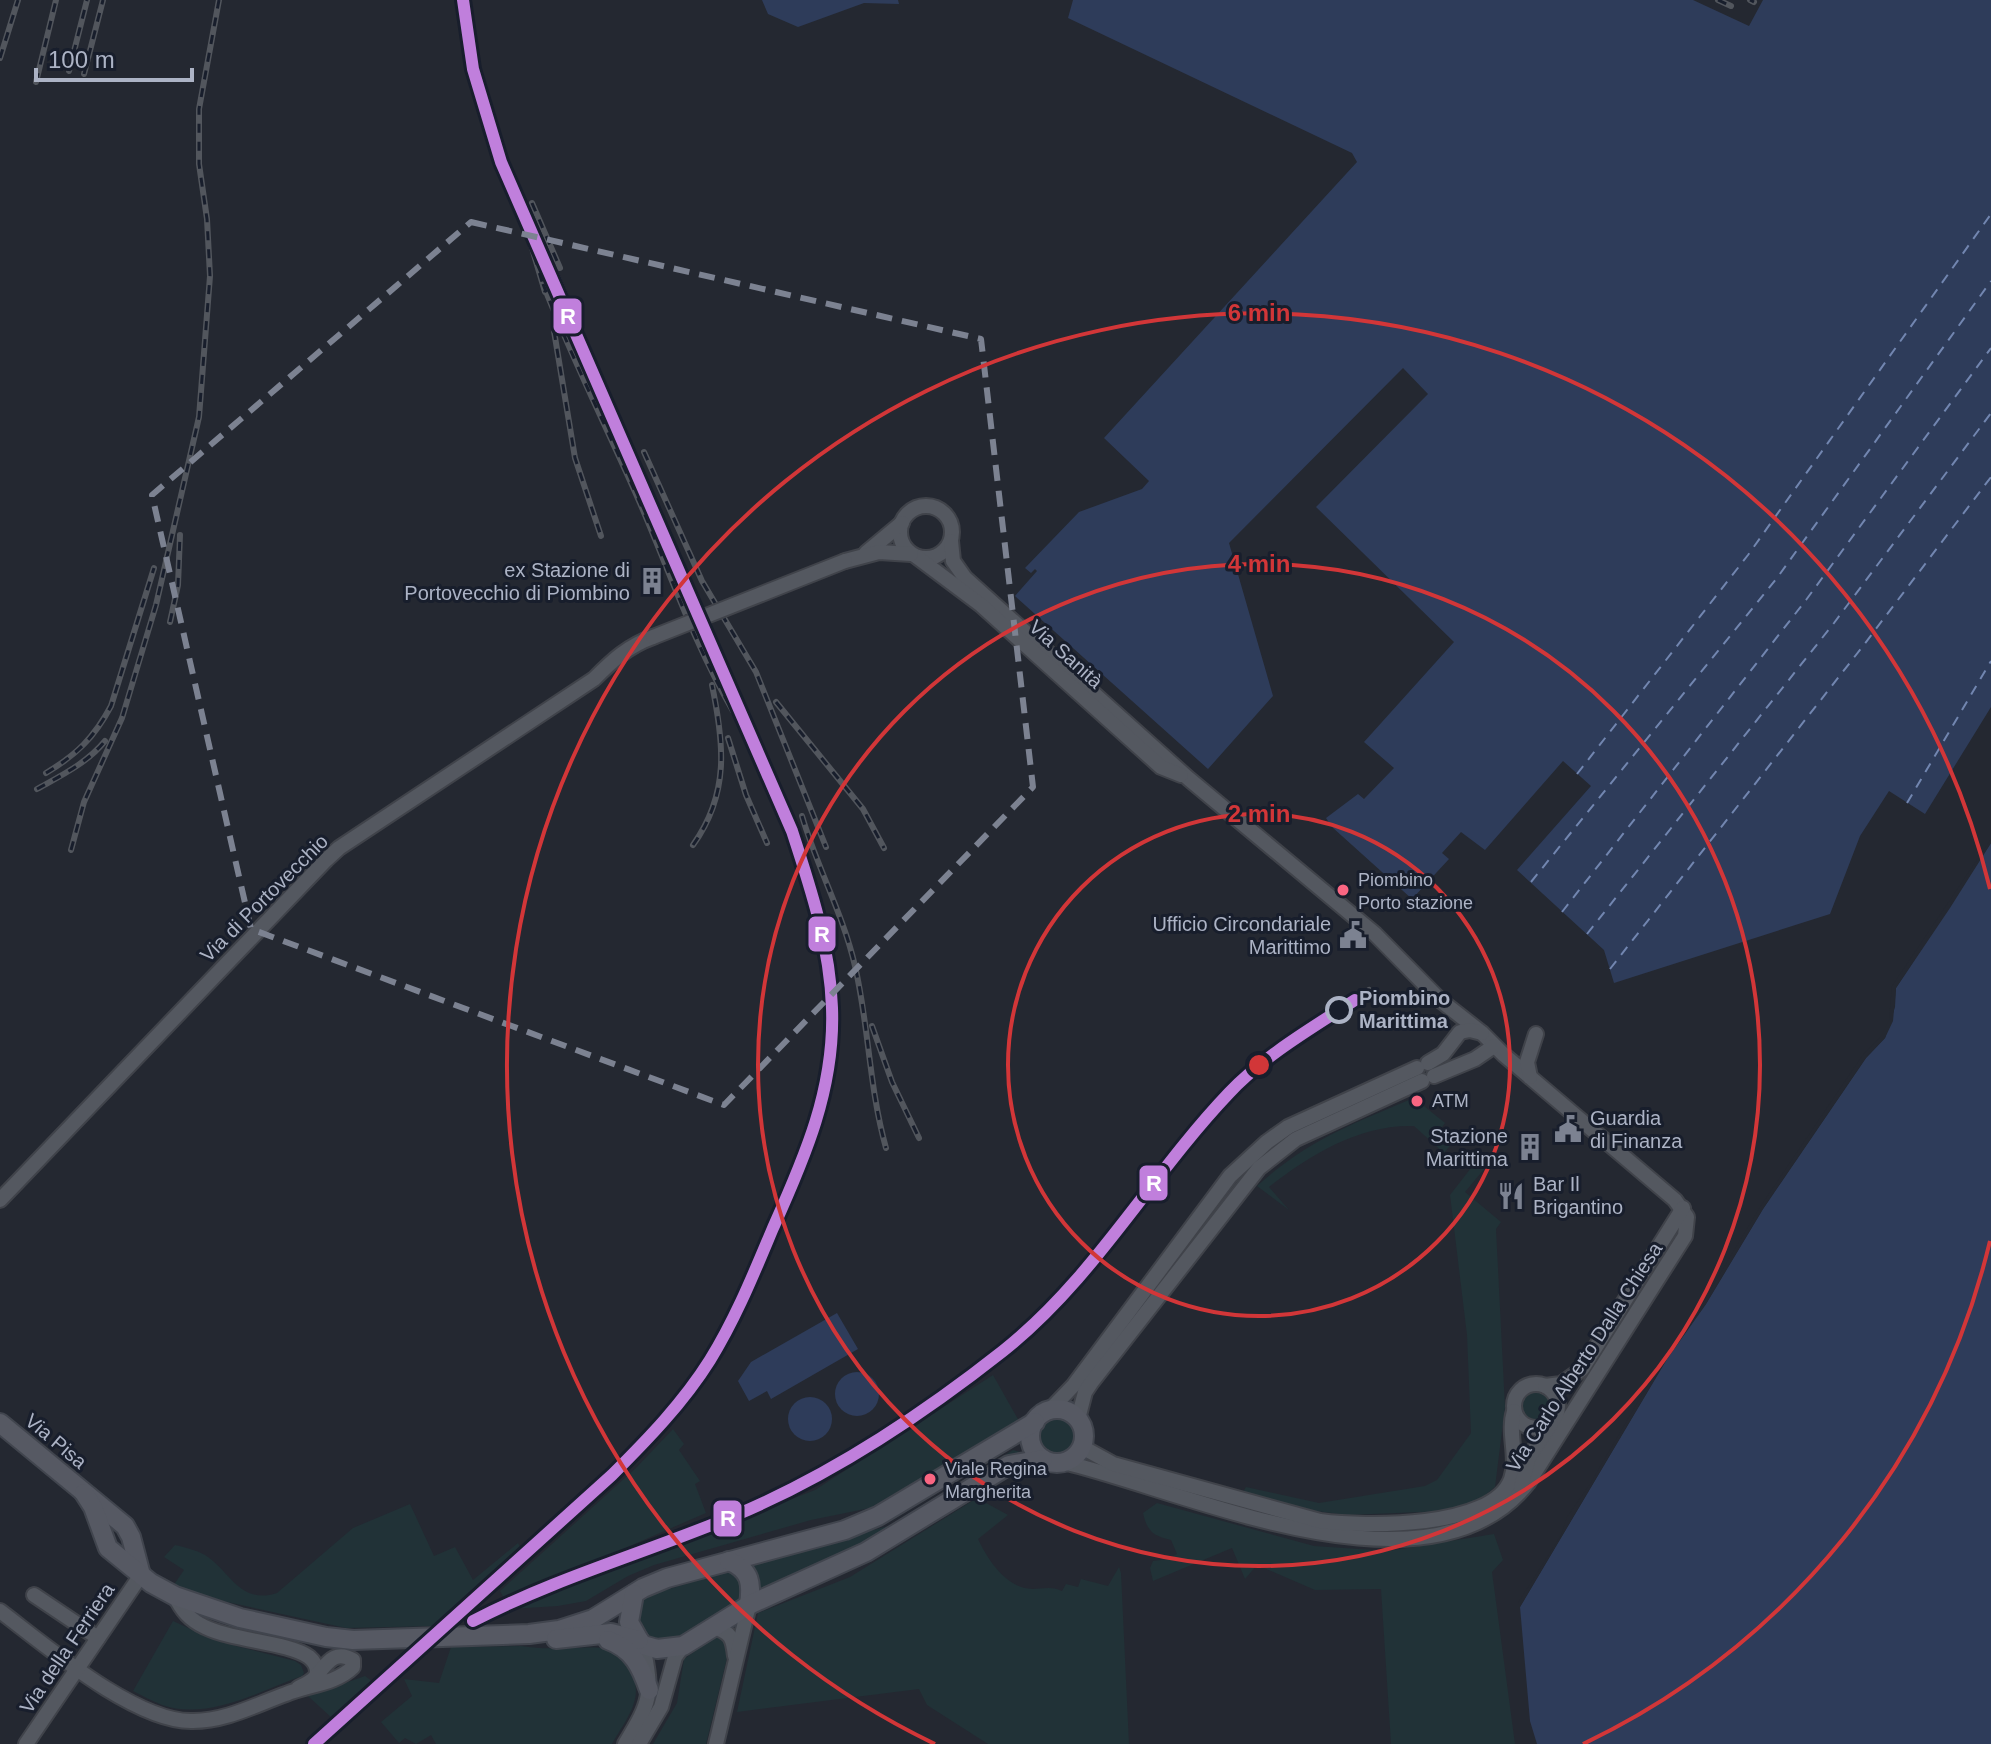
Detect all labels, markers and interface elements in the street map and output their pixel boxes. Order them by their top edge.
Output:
scale bar [36,32,192,82]
text: 100 m [48,46,115,73]
line badge: R [552,297,583,335]
text: 6 min [1228,299,1290,326]
text: R [560,304,576,329]
text: 4 min [1228,550,1290,577]
place label: ex Stazione di Portovecchio di Piombino [404,559,630,604]
building icon: ex Stazione di Portovecchio di Piombino [637,566,667,596]
street label: Via Sanità [1025,615,1108,693]
text: 2 min [1228,800,1290,827]
street label: Via di Portovecchio [196,830,332,966]
place label: Piombino Porto stazione [1358,870,1473,913]
marker: Piombino Porto stazione [1335,882,1351,898]
place label: Ufficio Circondariale Marittimo [1152,913,1331,958]
line badge: R [807,915,837,953]
public building icon: Ufficio Circondariale Marittimo [1338,920,1368,950]
text: R [814,922,830,947]
place label: Piombino Marittima [1359,987,1450,1032]
marker: Piombino Marittima [1326,997,1352,1023]
centre of rings [1245,1051,1273,1079]
place label: ATM [1432,1091,1469,1111]
marker: ATM [1409,1093,1425,1109]
place label: Guardia di Finanza [1590,1107,1683,1152]
public building icon: Guardia di Finanza [1553,1114,1583,1144]
place label: Stazione Marittima [1426,1125,1509,1170]
building icon: Stazione Marittima [1515,1132,1545,1162]
line badge: R [1138,1164,1169,1202]
text: R [1146,1171,1162,1196]
place label: Bar Il Brigantino [1533,1173,1623,1218]
restaurant icon: Bar Il Brigantino [1496,1181,1526,1211]
street label: Via Carlo Alberto Dalla Chiesa [1502,1238,1667,1476]
street label: Via Pisa [21,1409,92,1473]
place label: Viale Regina Margherita [945,1459,1048,1502]
marker: Viale Regina Margherita [922,1471,938,1487]
line badge: R [712,1499,743,1538]
text: R [720,1506,736,1531]
street label: Via della Ferriera [15,1578,119,1717]

